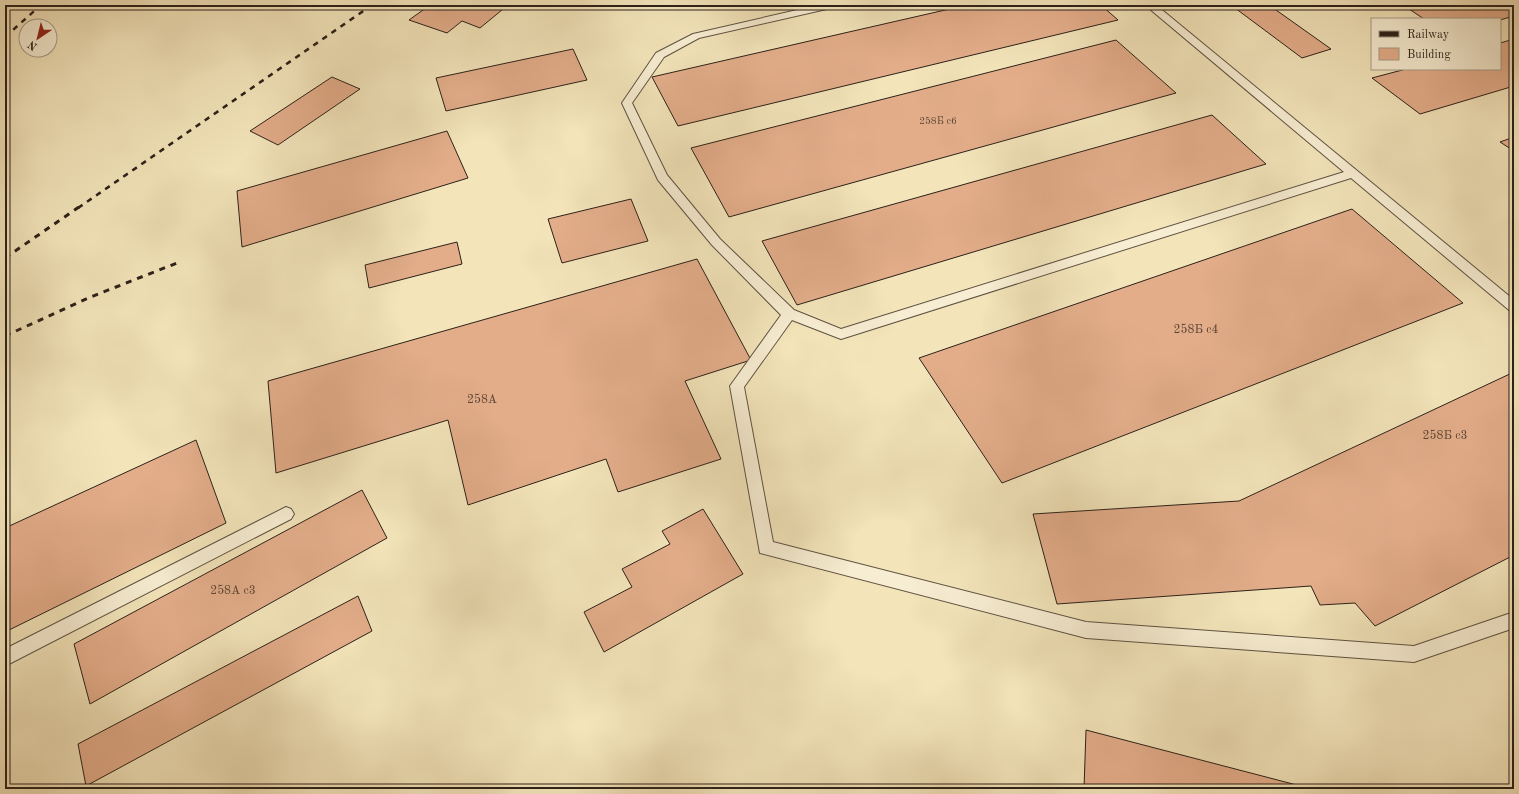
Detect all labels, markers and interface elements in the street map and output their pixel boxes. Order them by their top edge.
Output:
north arrow [18,18,58,58]
legend [1371,18,1501,70]
text: Railway [1407,29,1450,41]
text: N [26,38,40,52]
text: Building [1407,49,1451,61]
house number: 258Б с6 [919,116,957,126]
house number: 258Б с4 [1174,323,1218,336]
house number: 258А [467,393,497,406]
house number: 258Б с3 [1423,429,1467,442]
house number: 258А с3 [210,584,256,597]

